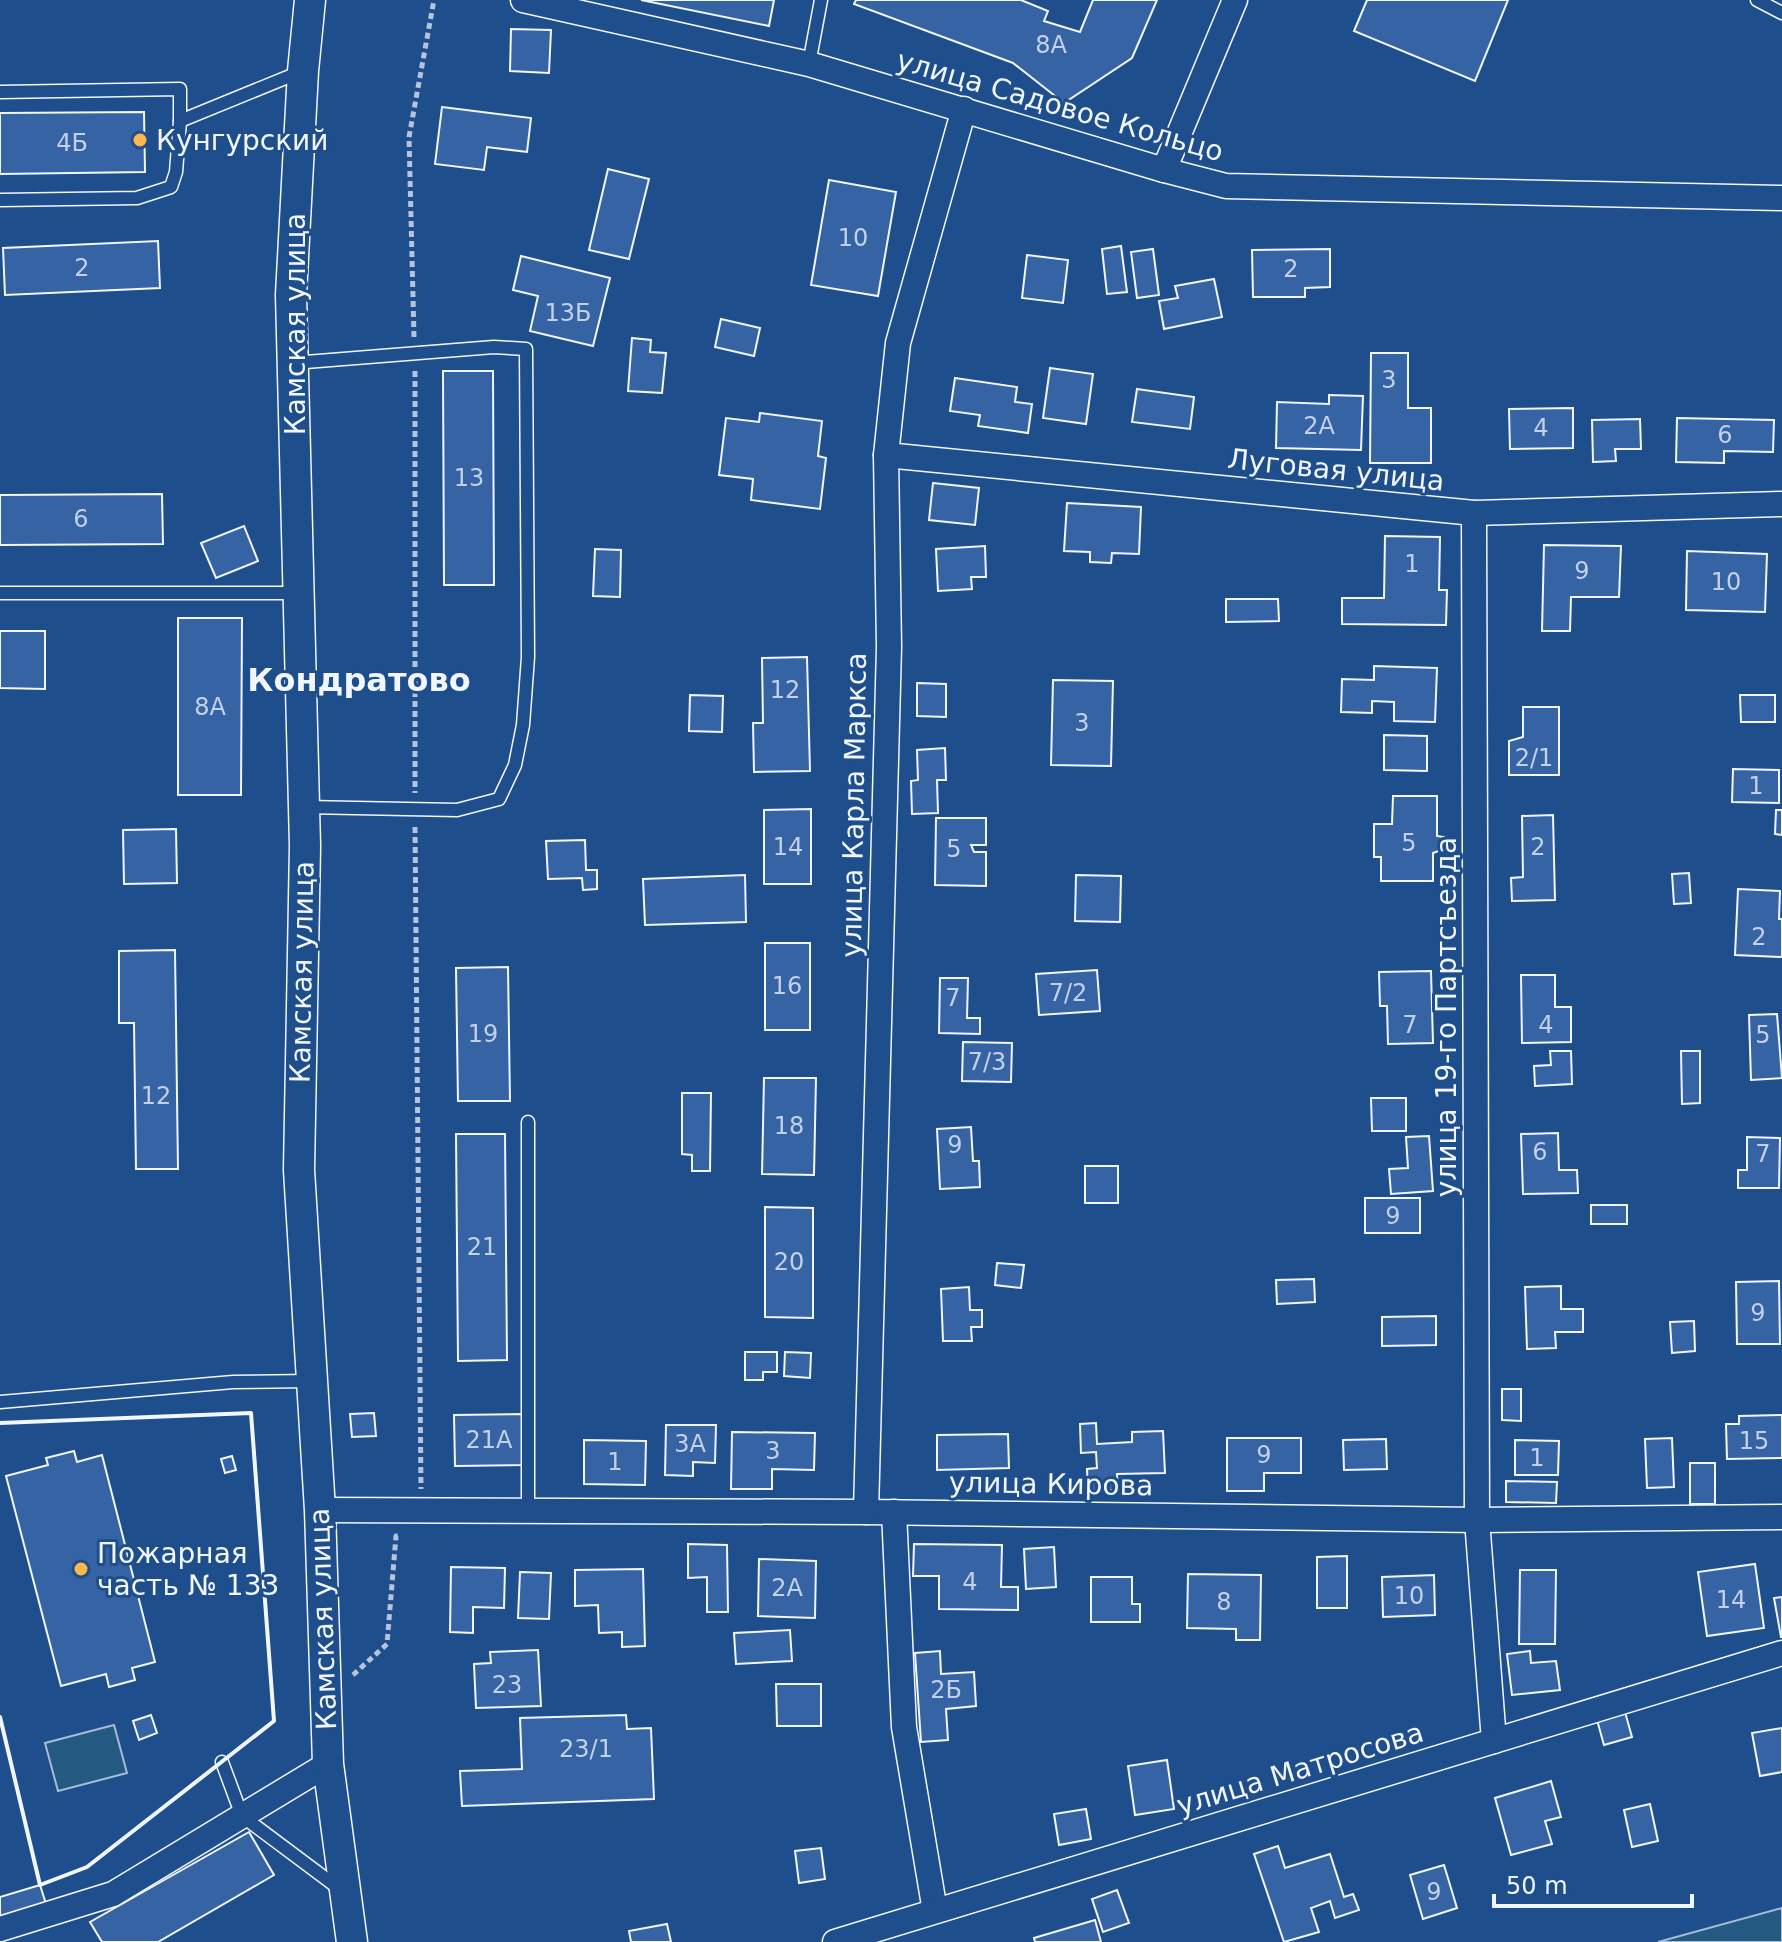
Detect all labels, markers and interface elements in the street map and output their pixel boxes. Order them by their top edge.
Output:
house number: 8А [1035,31,1067,59]
street label: улица Садовое Кольцо [893,44,1227,168]
place label: Кунгурский [156,124,329,157]
house number: 4Б [56,129,88,157]
marker: Кунгурский [131,131,149,149]
street label: Камская улица [279,213,312,435]
house number: 10 [838,224,868,252]
house number: 2 [74,254,90,282]
house number: 2 [1283,255,1299,283]
house number: 13Б [544,299,592,327]
house number: 3 [1381,366,1397,394]
house number: 2А [1303,412,1335,440]
house number: 4 [1533,414,1549,442]
house number: 6 [1717,421,1733,449]
street label: Луговая улица [1226,442,1446,498]
house number: 13 [454,464,484,492]
house number: 6 [73,505,89,533]
house number: 1 [1404,550,1420,578]
house number: 9 [1574,557,1590,585]
house number: 10 [1711,568,1741,596]
street label: улица Карла Маркса [835,652,873,958]
district label: Кондратово [247,661,471,699]
house number: 12 [770,676,800,704]
house number: 8А [194,693,226,721]
house number: 3 [1074,709,1090,737]
house number: 2/1 [1515,744,1553,772]
house number: 1 [1748,772,1764,800]
house number: 5 [1401,829,1417,857]
house number: 14 [773,833,803,861]
house number: 2 [1530,833,1546,861]
house number: 5 [946,835,962,863]
street label: улица 19-го Партсъезда [1430,837,1463,1197]
street label: Камская улица [284,861,320,1083]
house number: 2 [1751,923,1767,951]
house number: 16 [772,972,802,1000]
house number: 7/2 [1049,979,1087,1007]
house number: 7 [945,984,961,1012]
house number: 7 [1402,1011,1418,1039]
house number: 4 [1538,1011,1554,1039]
house number: 19 [468,1020,498,1048]
house number: 5 [1755,1021,1771,1049]
house number: 7/3 [968,1048,1006,1076]
house number: 12 [141,1082,171,1110]
house number: 18 [774,1112,804,1140]
house number: 9 [947,1131,963,1159]
house number: 6 [1532,1138,1548,1166]
house number: 7 [1755,1140,1771,1168]
house number: 9 [1385,1202,1401,1230]
house number: 21 [467,1233,497,1261]
house number: 20 [774,1248,804,1276]
house number: 9 [1750,1299,1766,1327]
house number: 21А [466,1426,513,1454]
house number: 15 [1739,1427,1769,1455]
house number: 3А [674,1430,706,1458]
house number: 3 [765,1437,781,1465]
house number: 9 [1256,1441,1272,1469]
house number: 1 [1529,1444,1545,1472]
house number: 1 [607,1448,623,1476]
street label: улица Кирова [949,1466,1153,1502]
street label: Камская улица [303,1507,343,1731]
place label: Пожарная часть № 133 [97,1537,279,1602]
marker: Пожарная часть № 133 [72,1560,90,1578]
house number: 4 [962,1568,978,1596]
house number: 2А [771,1574,803,1602]
house number: 10 [1394,1582,1424,1610]
house number: 14 [1716,1586,1746,1614]
house number: 8 [1216,1588,1232,1616]
house number: 23 [492,1671,522,1699]
house number: 2Б [930,1676,962,1704]
street label: улица Матросова [1173,1716,1427,1822]
house number: 23/1 [559,1735,613,1763]
scale bar [1494,1858,1692,1908]
text: 50 m [1506,1872,1568,1900]
house number: 9 [1426,1878,1442,1906]

